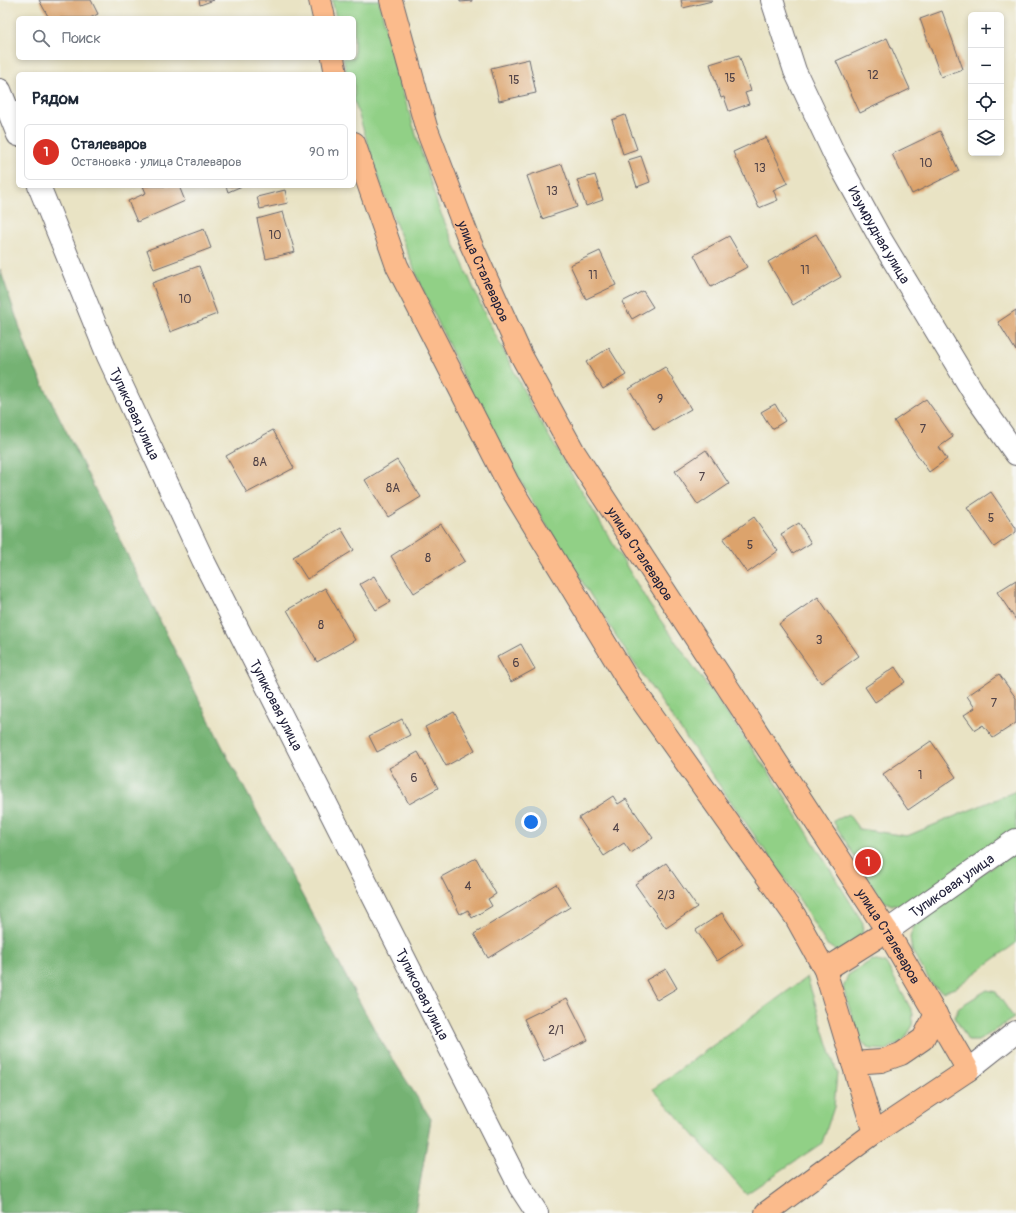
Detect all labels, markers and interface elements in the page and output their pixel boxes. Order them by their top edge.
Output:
map controls [968,12,1004,156]
button: + [968,12,1004,48]
search box [16,16,356,60]
icon: search [30,27,52,49]
text: Поиск [62,29,101,48]
button: − [968,48,1004,84]
house number: 12 [867,68,879,83]
house number: 15 [724,71,736,86]
house number: 15 [508,73,520,88]
button: locate [968,84,1004,120]
text: Рядом [32,88,79,109]
button: layers [968,120,1004,156]
text: Сталеваров [71,135,147,154]
text: 1 [43,144,49,160]
text: 90 m [309,144,339,160]
text: Остановка · улица Сталеваров [71,154,242,170]
house number: 10 [920,156,932,171]
house number: 13 [754,161,766,176]
street label: Изумрудная улица [844,183,914,287]
house number: 13 [546,184,558,199]
street label: улица Сталеваров [453,217,513,325]
house number: 10 [269,228,281,243]
house number: 11 [800,263,810,278]
house number: 11 [588,268,598,283]
house number: 10 [179,292,191,307]
street label: Тупиковая улица [106,365,163,463]
house number: 9 [657,392,663,407]
house number: 7 [920,422,927,437]
house number: 8А [253,455,267,470]
house number: 7 [699,470,706,485]
house number: 8А [386,481,400,496]
street label: улица Сталеваров [603,503,677,604]
house number: 5 [988,511,994,526]
house number: 5 [747,538,753,553]
house number: 8 [425,551,431,566]
house number: 8 [318,618,324,633]
house number: 3 [816,633,823,648]
house number: 6 [513,656,520,671]
street label: Тупиковая улица [246,657,306,754]
house number: 7 [991,696,998,711]
house number: 1 [918,768,922,783]
house number: 6 [411,771,418,786]
your location [521,812,541,832]
house number: 4 [613,821,620,836]
pin: 1 [855,847,881,877]
street label: Тупиковая улица [906,850,998,922]
house number: 4 [465,879,472,894]
street label: улица Сталеваров [852,885,924,987]
house number: 2/3 [657,888,675,903]
street label: Тупиковая улица [392,946,452,1043]
house number: 2/1 [548,1023,564,1038]

